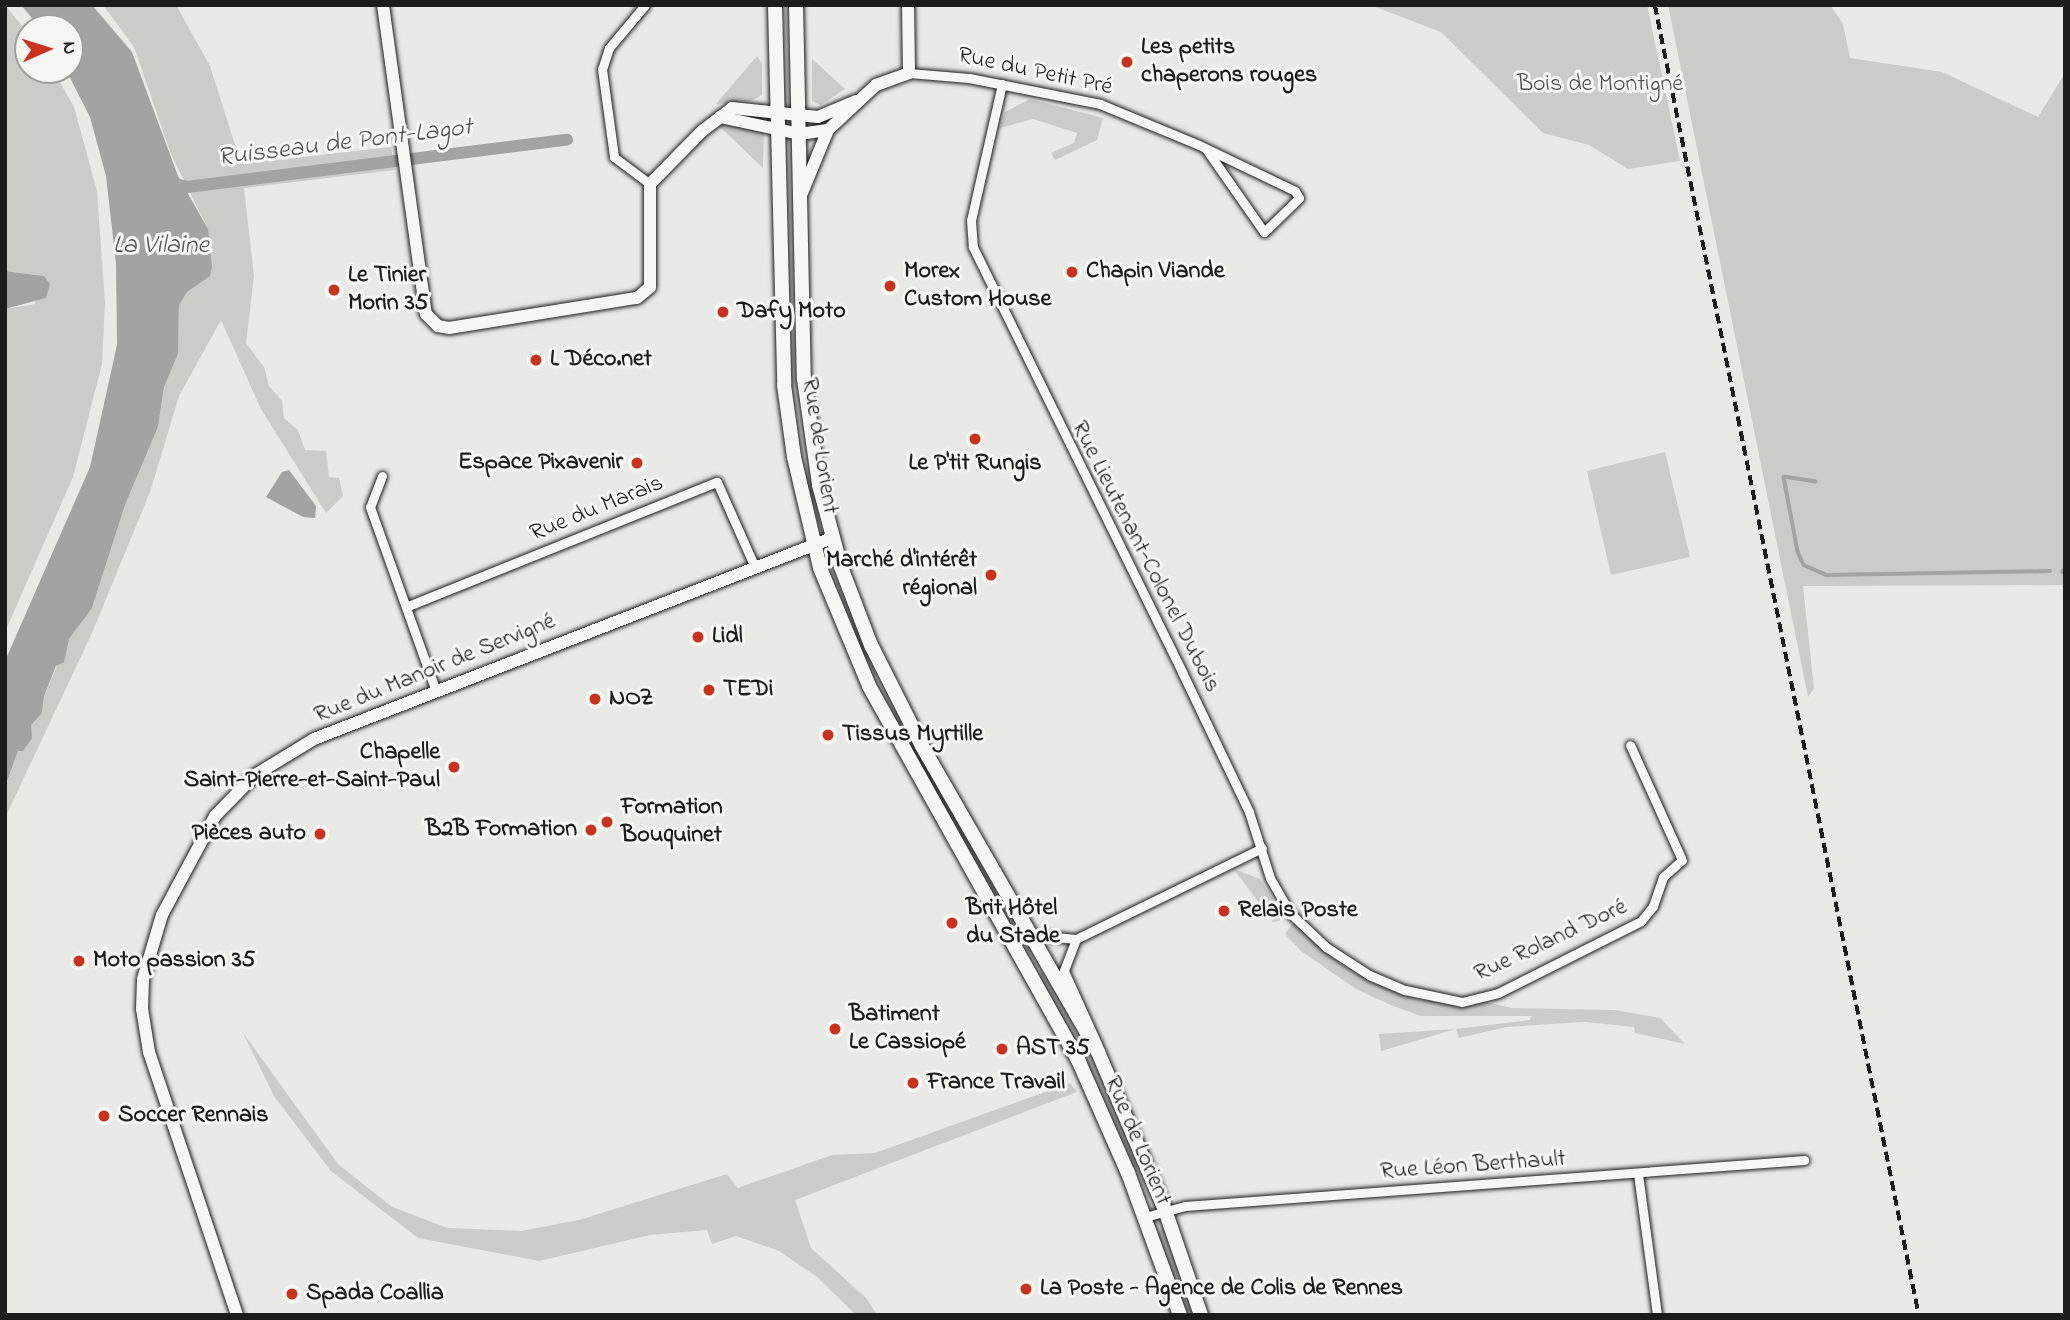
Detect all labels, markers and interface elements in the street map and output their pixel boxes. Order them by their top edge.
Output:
north arrow [14,14,84,84]
place label: Les petits chaperons rouges [1141,34,1317,90]
text: N [55,41,82,55]
street label: Rue du Petit Pré [955,42,1115,102]
marker: Les petits chaperons rouges [1119,54,1135,70]
park label: Bois de Montigné [1517,71,1683,99]
water label: Ruisseau de Pont-Lagot [216,113,474,175]
water label: La Vilaine [113,231,209,263]
place label: Morex Custom House [904,258,1051,314]
place label: Chapin Viande [1086,258,1225,286]
place label: Le Tinier Morin 35 [348,262,428,318]
marker: Chapin Viande [1064,264,1080,280]
marker: Morex Custom House [882,278,898,294]
marker: Le Tinier Morin 35 [326,282,342,298]
place label: Dafy Moto [737,298,846,326]
marker: Dafy Moto [715,304,731,320]
place label: L Déco.net [550,346,652,374]
marker: L Déco.net [528,352,544,368]
street label: Rue de Lorient [794,376,844,516]
street label: Rue Lieutenant-Colonel Dubois [1064,416,1226,698]
marker: Le P'tit Rungis [967,431,983,447]
place label: Espace Pixavenir [458,449,623,477]
place label: Le P'tit Rungis [908,450,1042,478]
marker: Espace Pixavenir [629,455,645,471]
street label: Rue du Marais [526,469,668,549]
place label: Marché d'intérêt régional [826,547,977,603]
marker: Marché d'intérêt régional [983,567,999,583]
street label: Rue du Manoir de Servigné [310,607,560,731]
place label: Lidl [712,623,743,651]
marker: Lidl [690,629,706,645]
place label: TEDi [723,676,773,704]
marker: TEDi [701,682,717,698]
place label: NOZ [609,685,653,713]
marker: NOZ [587,691,603,707]
place label: Tissus Myrtille [842,721,983,749]
marker: Tissus Myrtille [820,727,836,743]
place label: Chapelle Saint-Pierre-et-Saint-Paul [184,739,440,795]
marker: Chapelle Saint-Pierre-et-Saint-Paul [446,759,462,775]
place label: Formation Bouquinet [621,794,723,850]
marker: Formation Bouquinet [599,814,615,830]
place label: B2B Formation [425,816,577,844]
place label: Pièces auto [192,820,306,848]
marker: B2B Formation [583,822,599,838]
marker: Pièces auto [312,826,328,842]
street label: Rue Roland Doré [1470,893,1632,989]
place label: Brit Hôtel du Stade [966,895,1060,951]
place label: Relais Poste [1238,897,1358,925]
marker: Relais Poste [1216,903,1232,919]
marker: Brit Hôtel du Stade [944,915,960,931]
place label: Moto passion 35 [93,947,255,975]
marker: Moto passion 35 [71,953,87,969]
place label: Batiment Le Cassiopé [849,1001,966,1057]
marker: Batiment Le Cassiopé [827,1021,843,1037]
place label: AST 35 [1016,1035,1090,1063]
marker: AST 35 [994,1041,1010,1057]
place label: France Travail [927,1069,1065,1097]
street label: Rue de Lorient [1097,1072,1177,1210]
marker: France Travail [905,1075,921,1091]
place label: Soccer Rennais [118,1102,269,1130]
marker: Soccer Rennais [96,1108,112,1124]
street label: Rue Léon Berthault [1379,1145,1567,1187]
place label: La Poste - Agence de Colis de Rennes [1040,1275,1403,1303]
place label: Spada Coallia [306,1280,444,1308]
marker: La Poste - Agence de Colis de Rennes [1018,1281,1034,1297]
marker: Spada Coallia [284,1286,300,1302]

